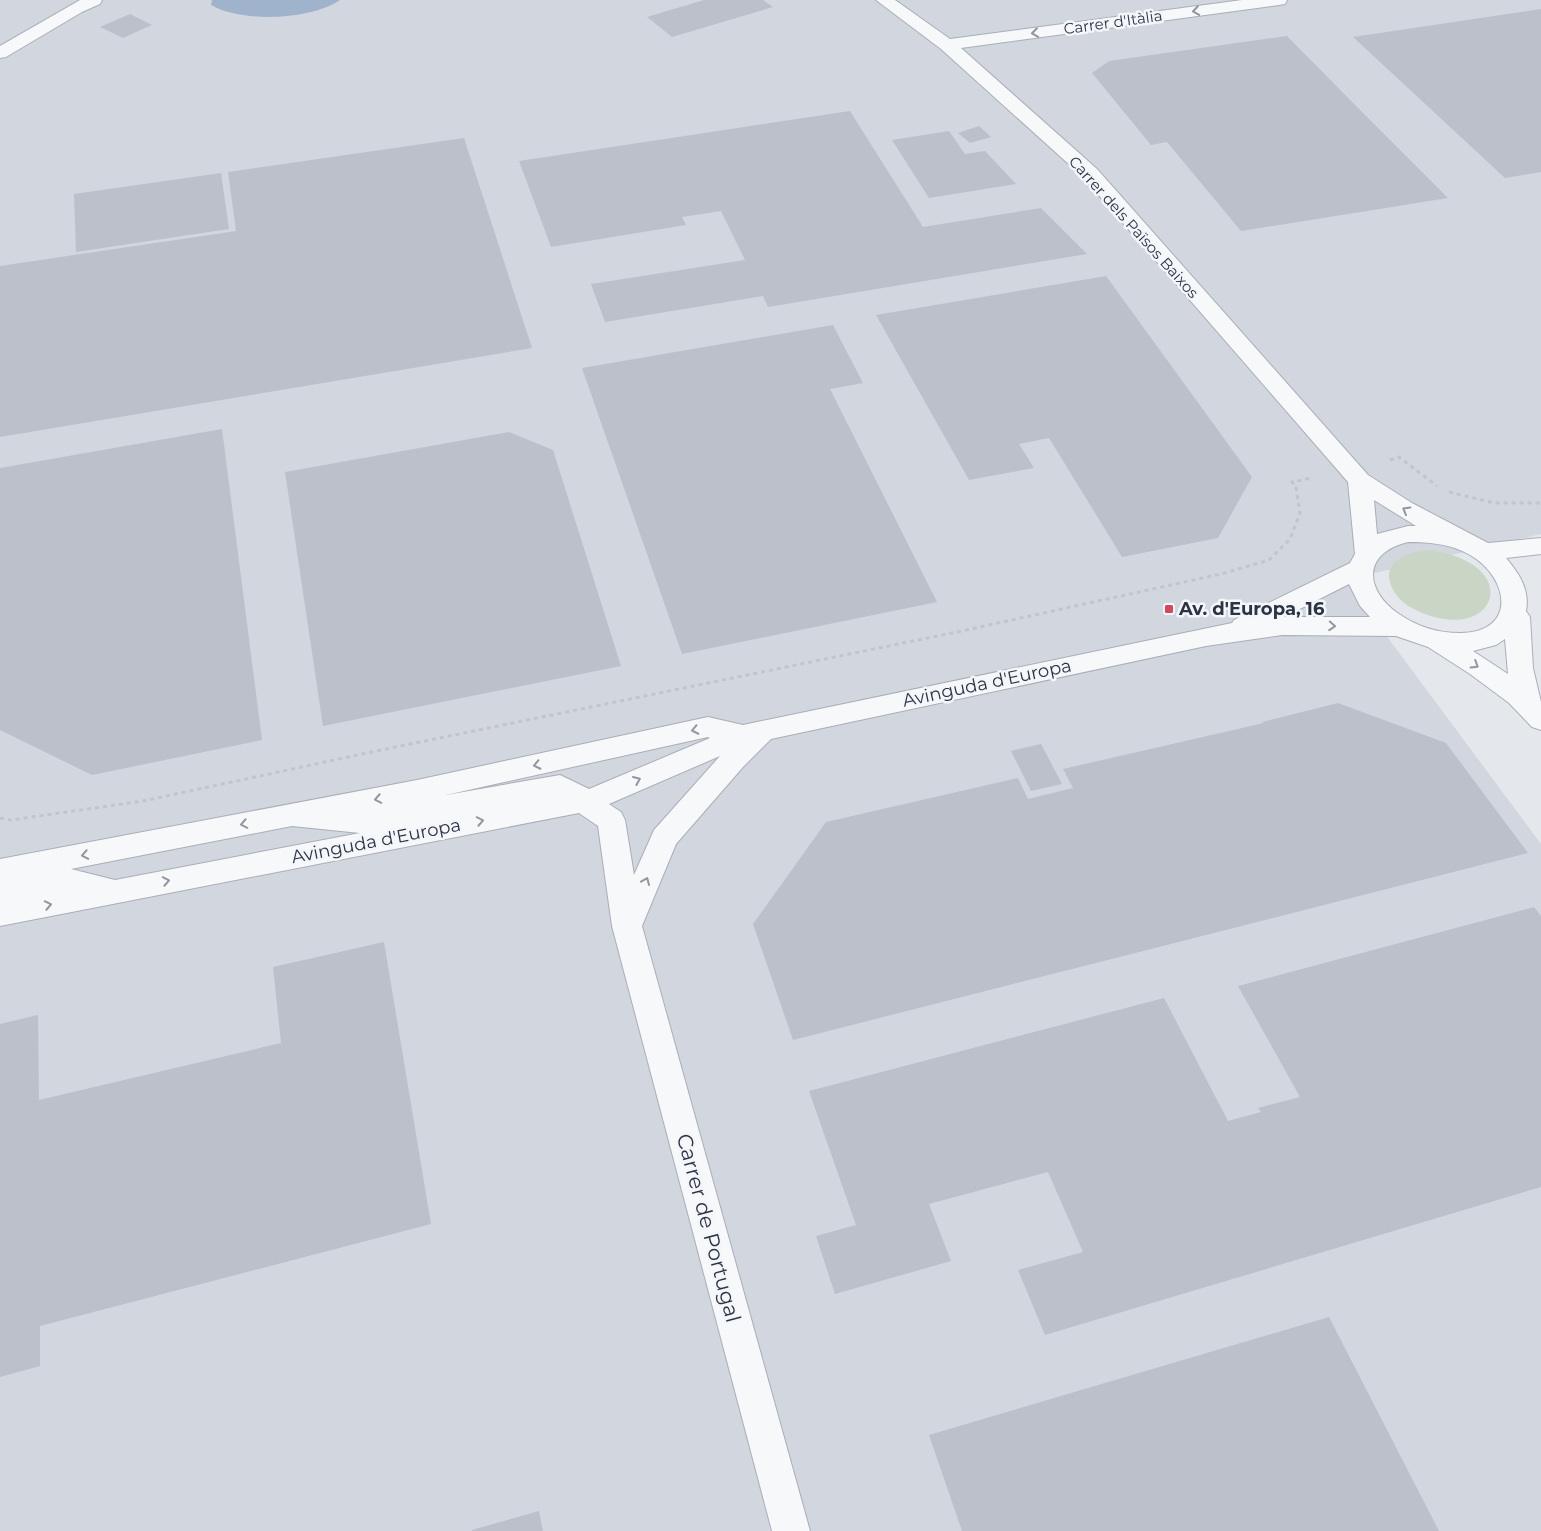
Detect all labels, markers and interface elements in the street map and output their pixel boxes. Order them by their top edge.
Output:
one-way arrow [1192,5,1200,16]
street label: Carrer d'Itàlia [1062,6,1164,38]
one-way arrow [1031,27,1039,38]
street label: Carrer dels Països Baixos [1065,152,1203,302]
one-way arrow [1403,506,1412,516]
place label: Av. d'Europa, 16 [1178,598,1325,620]
marker: Av. d'Europa, 16 [1163,603,1175,615]
one-way arrow [1328,620,1336,631]
street label: Avinguda d'Europa [901,654,1073,712]
one-way arrow [1470,659,1479,668]
one-way arrow [691,724,700,735]
one-way arrow [532,759,541,770]
one-way arrow [632,776,641,787]
one-way arrow [373,793,382,804]
street label: Avinguda d'Europa [289,814,463,868]
one-way arrow [476,816,485,826]
one-way arrow [240,819,249,829]
one-way arrow [80,849,89,860]
one-way arrow [162,877,171,887]
one-way arrow [640,877,651,886]
one-way arrow [43,900,52,910]
street label: Carrer de Portugal [672,1131,746,1325]

